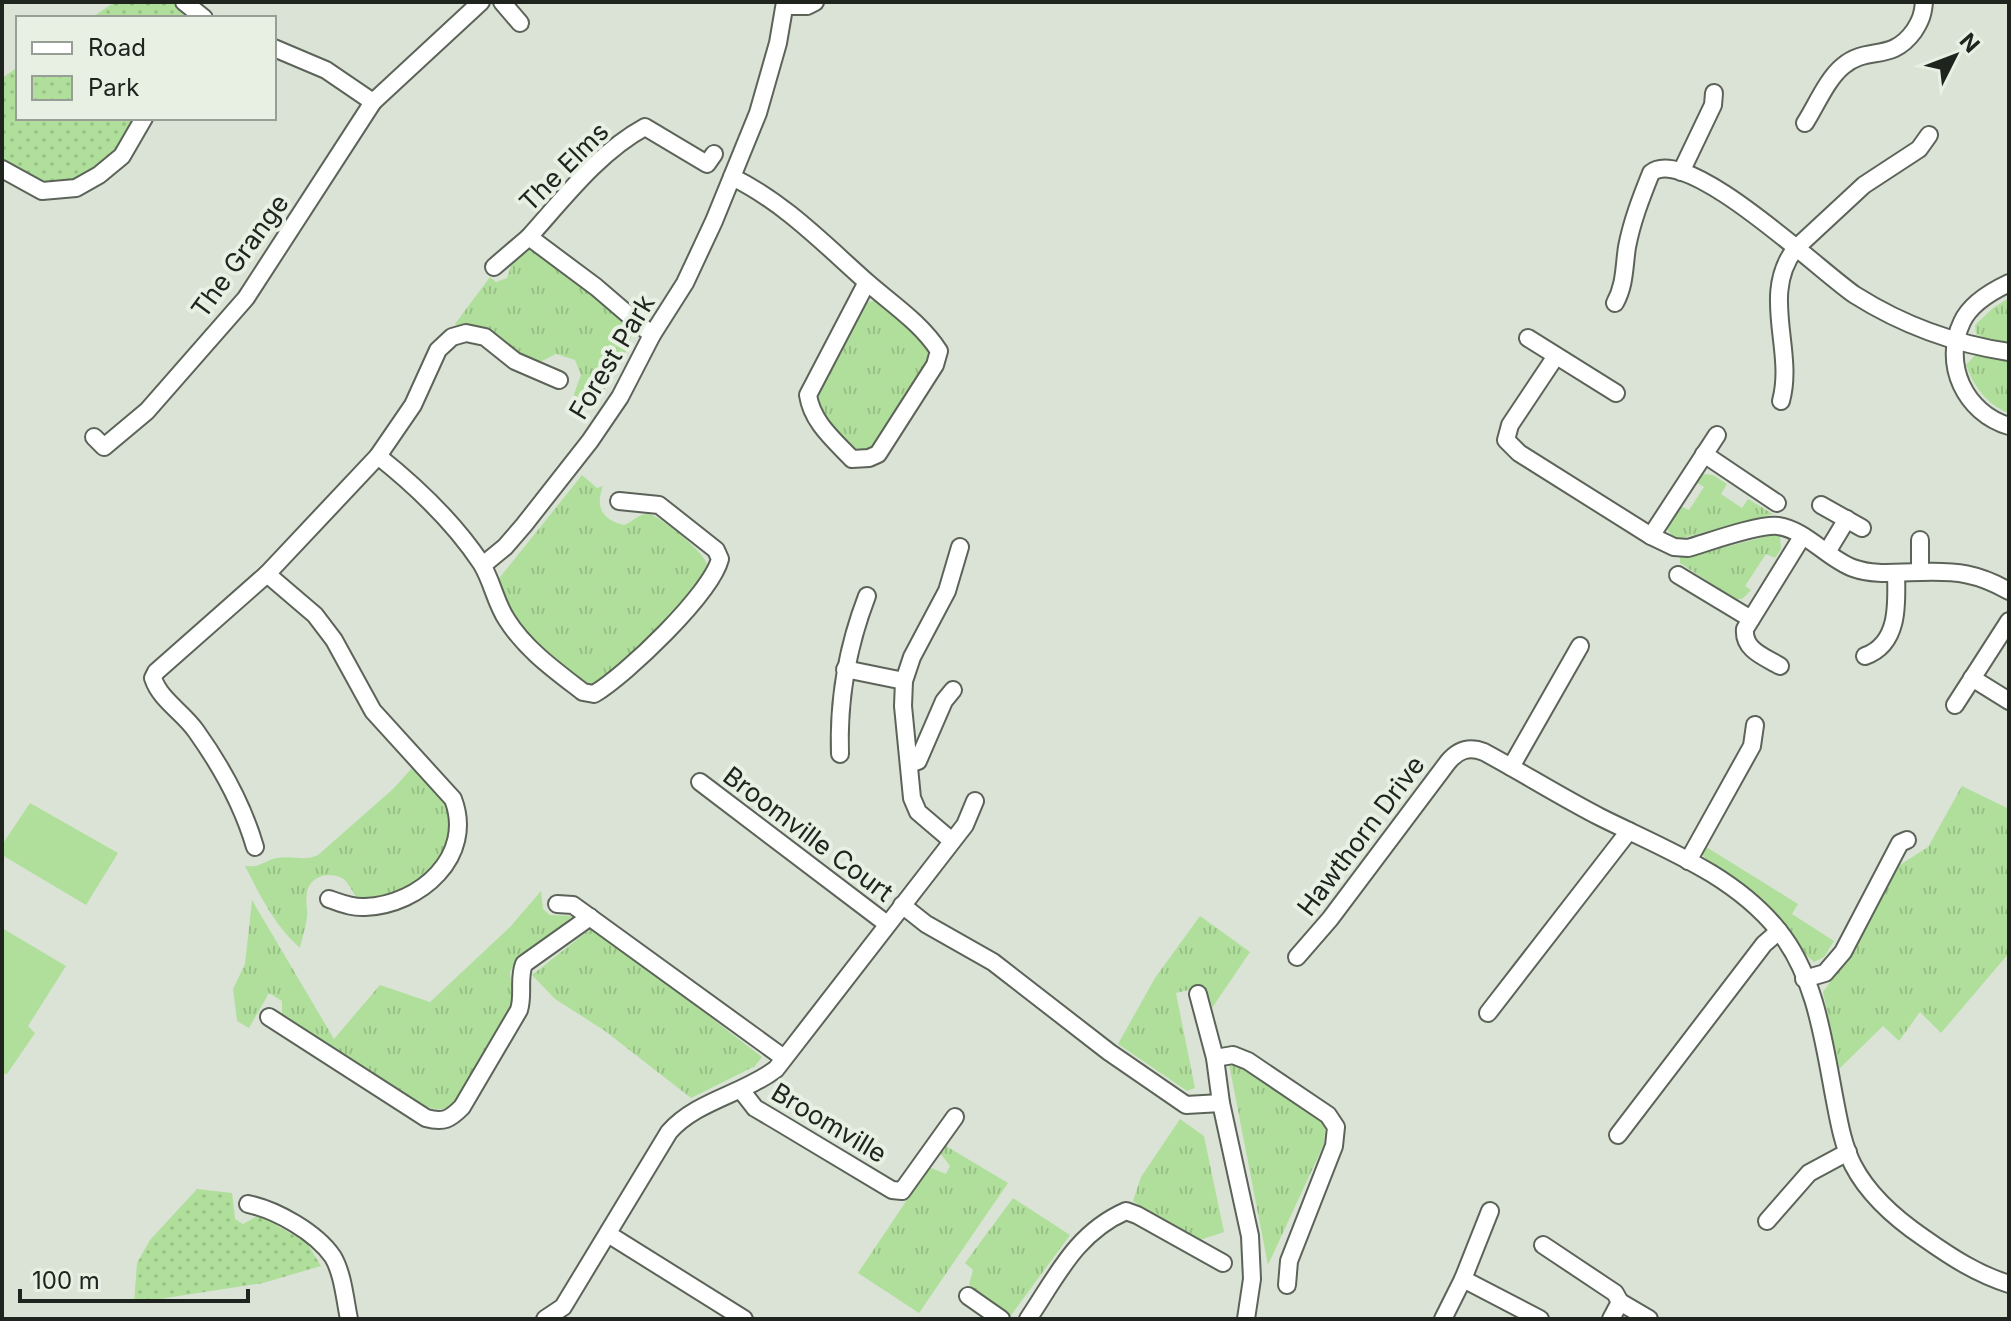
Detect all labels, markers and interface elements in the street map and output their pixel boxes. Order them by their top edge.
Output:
legend [16,16,276,120]
north arrow [1915,16,1995,96]
text: N [1955,28,1985,58]
text: Road [88,33,146,62]
text: Park [88,73,139,102]
street label: The Elms [513,116,615,218]
street label: The Grange [184,188,295,323]
street label: Forest Park [562,289,661,425]
street label: Hawthorn Drive [1290,750,1431,922]
street label: Broomville Court [717,760,899,908]
street label: Broomville [766,1076,892,1169]
scale bar [20,1253,248,1303]
text: 100 m [32,1266,100,1295]

